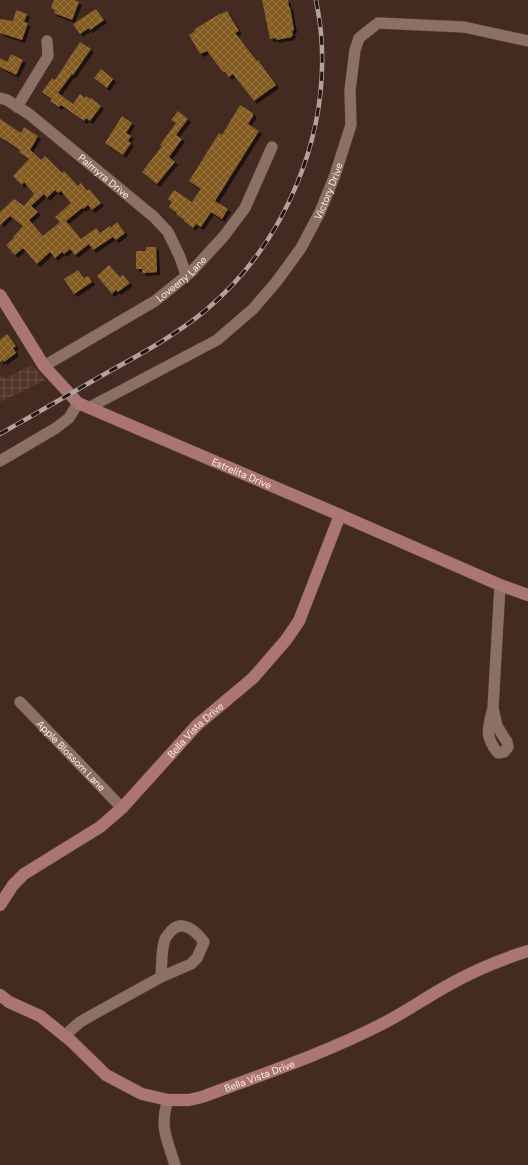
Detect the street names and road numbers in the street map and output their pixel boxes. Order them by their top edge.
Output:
street label: Palmyra Drive [76,151,133,202]
street label: Victory Drive [311,161,346,222]
street label: Loveeny Lane [153,253,210,305]
street label: Estrelita Drive [210,455,274,492]
street label: Bella Vista Drive [165,699,226,761]
street label: Apple Blossom Lane [34,717,108,794]
street label: Bella Vista Drive [223,1057,297,1095]

